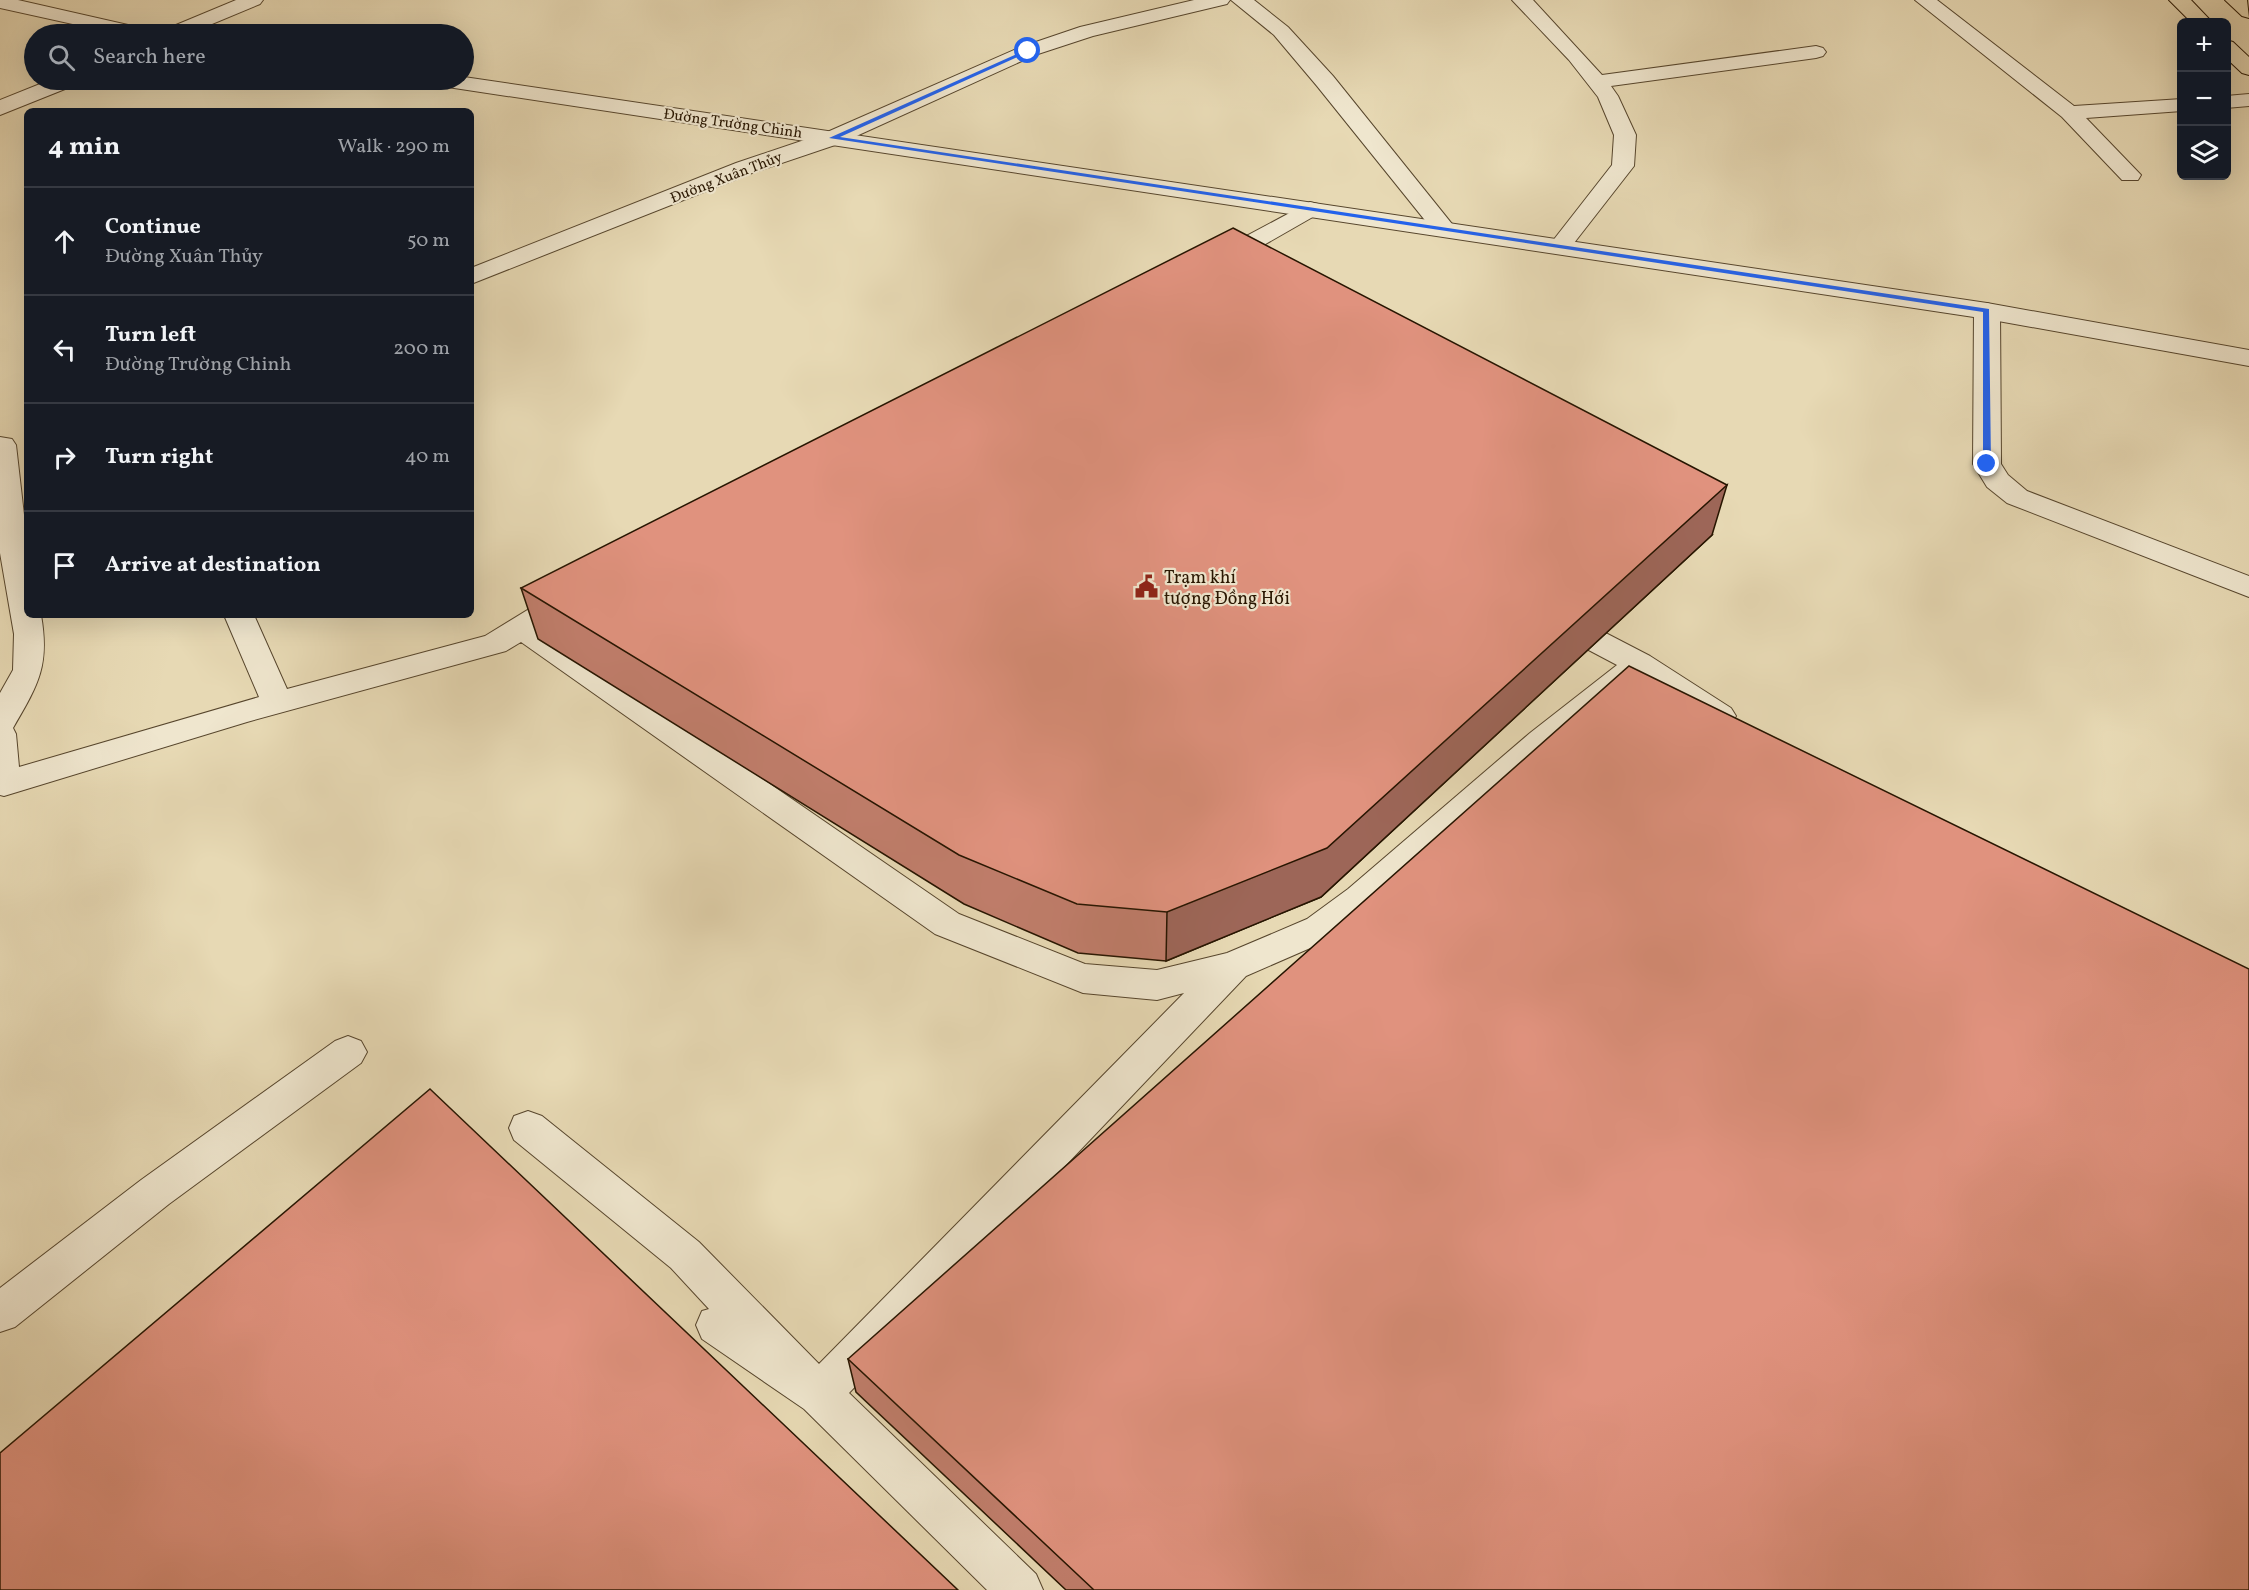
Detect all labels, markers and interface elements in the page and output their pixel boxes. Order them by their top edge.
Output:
map controls [2177,18,2231,180]
button: + [2177,18,2231,72]
search box [24,24,474,90]
route start [1014,37,1040,63]
icon: search [45,41,78,74]
text: Search here [93,42,206,73]
button: − [2177,72,2231,126]
street label: Đường Trường Chinh [662,104,803,145]
button: layers [2177,126,2231,180]
text: 4 min [48,129,120,165]
text: Walk · 290 m [338,133,450,161]
street label: Đường Xuân Thủy [667,147,786,209]
text: Continue [105,212,201,243]
icon: ahead [48,225,81,258]
text: 50 m [407,227,450,255]
text: Đường Xuân Thủy [105,243,263,271]
text: Turn left [105,320,196,351]
icon: left [48,333,81,366]
text: 200 m [393,335,450,363]
text: Đường Trường Chinh [105,351,291,379]
icon: right [48,441,81,474]
text: Turn right [105,442,213,473]
text: 40 m [405,443,450,471]
route end [1973,450,1999,476]
icon: arrive [48,549,81,582]
text: Arrive at destination [105,550,321,581]
place label: Trạm khí tượng Đồng Hới [1164,566,1290,612]
public building icon: Trạm khí tượng Đồng Hới [1133,574,1159,600]

